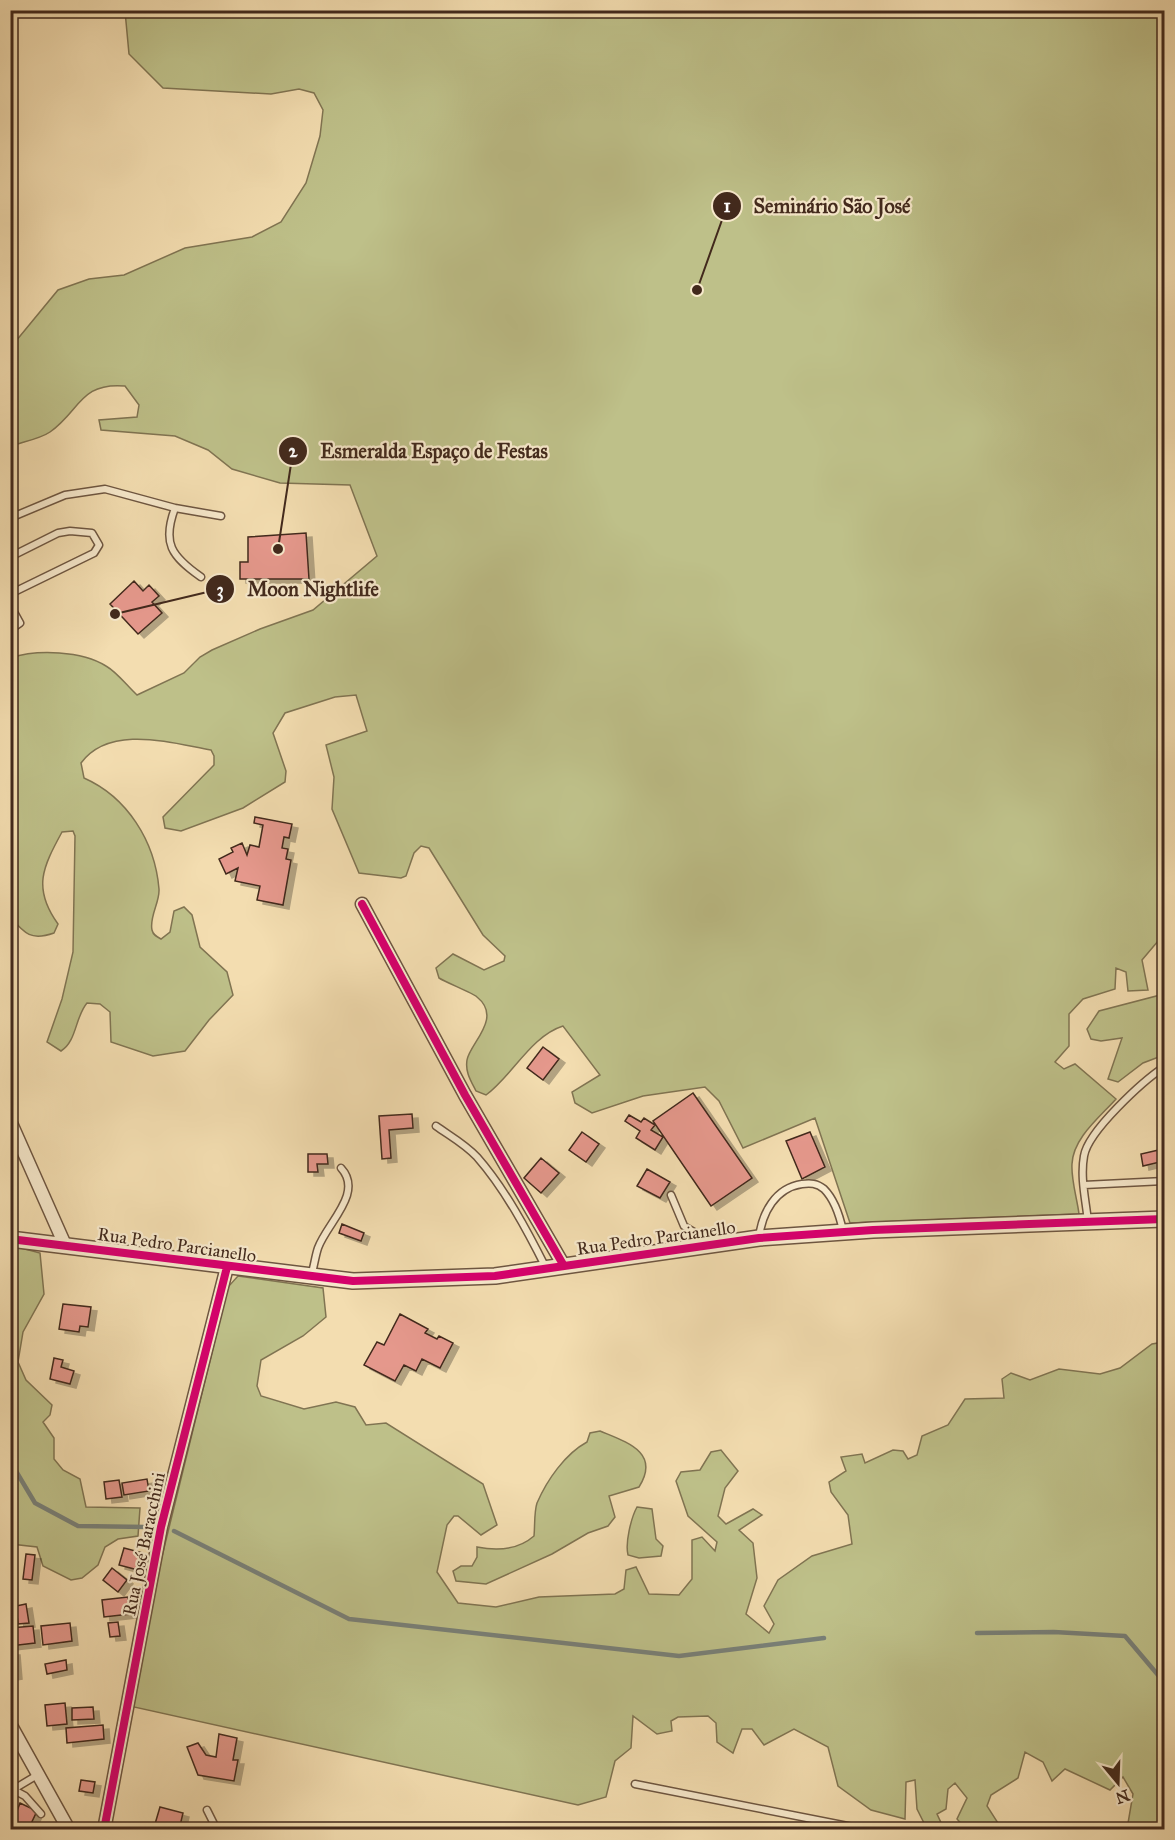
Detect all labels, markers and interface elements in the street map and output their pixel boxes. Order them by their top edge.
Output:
callout: Seminário São José [712,187,922,225]
text: Seminário São José [754,194,911,220]
text: 1 [723,195,731,217]
callout: Esmeralda Espaço de Festas [278,432,560,470]
text: Esmeralda Espaço de Festas [320,439,548,464]
text: 2 [289,440,299,462]
callout: Moon Nightlife [205,570,390,608]
text: Moon Nightlife [247,577,379,602]
text: 3 [216,579,224,602]
street label: Rua Pedro Parcianello [575,1216,737,1260]
street label: Rua Pedro Parcianello [96,1223,258,1267]
street label: Rua José Baracchini [118,1470,171,1618]
north arrow [1088,1753,1148,1813]
text: N [1113,1786,1132,1808]

